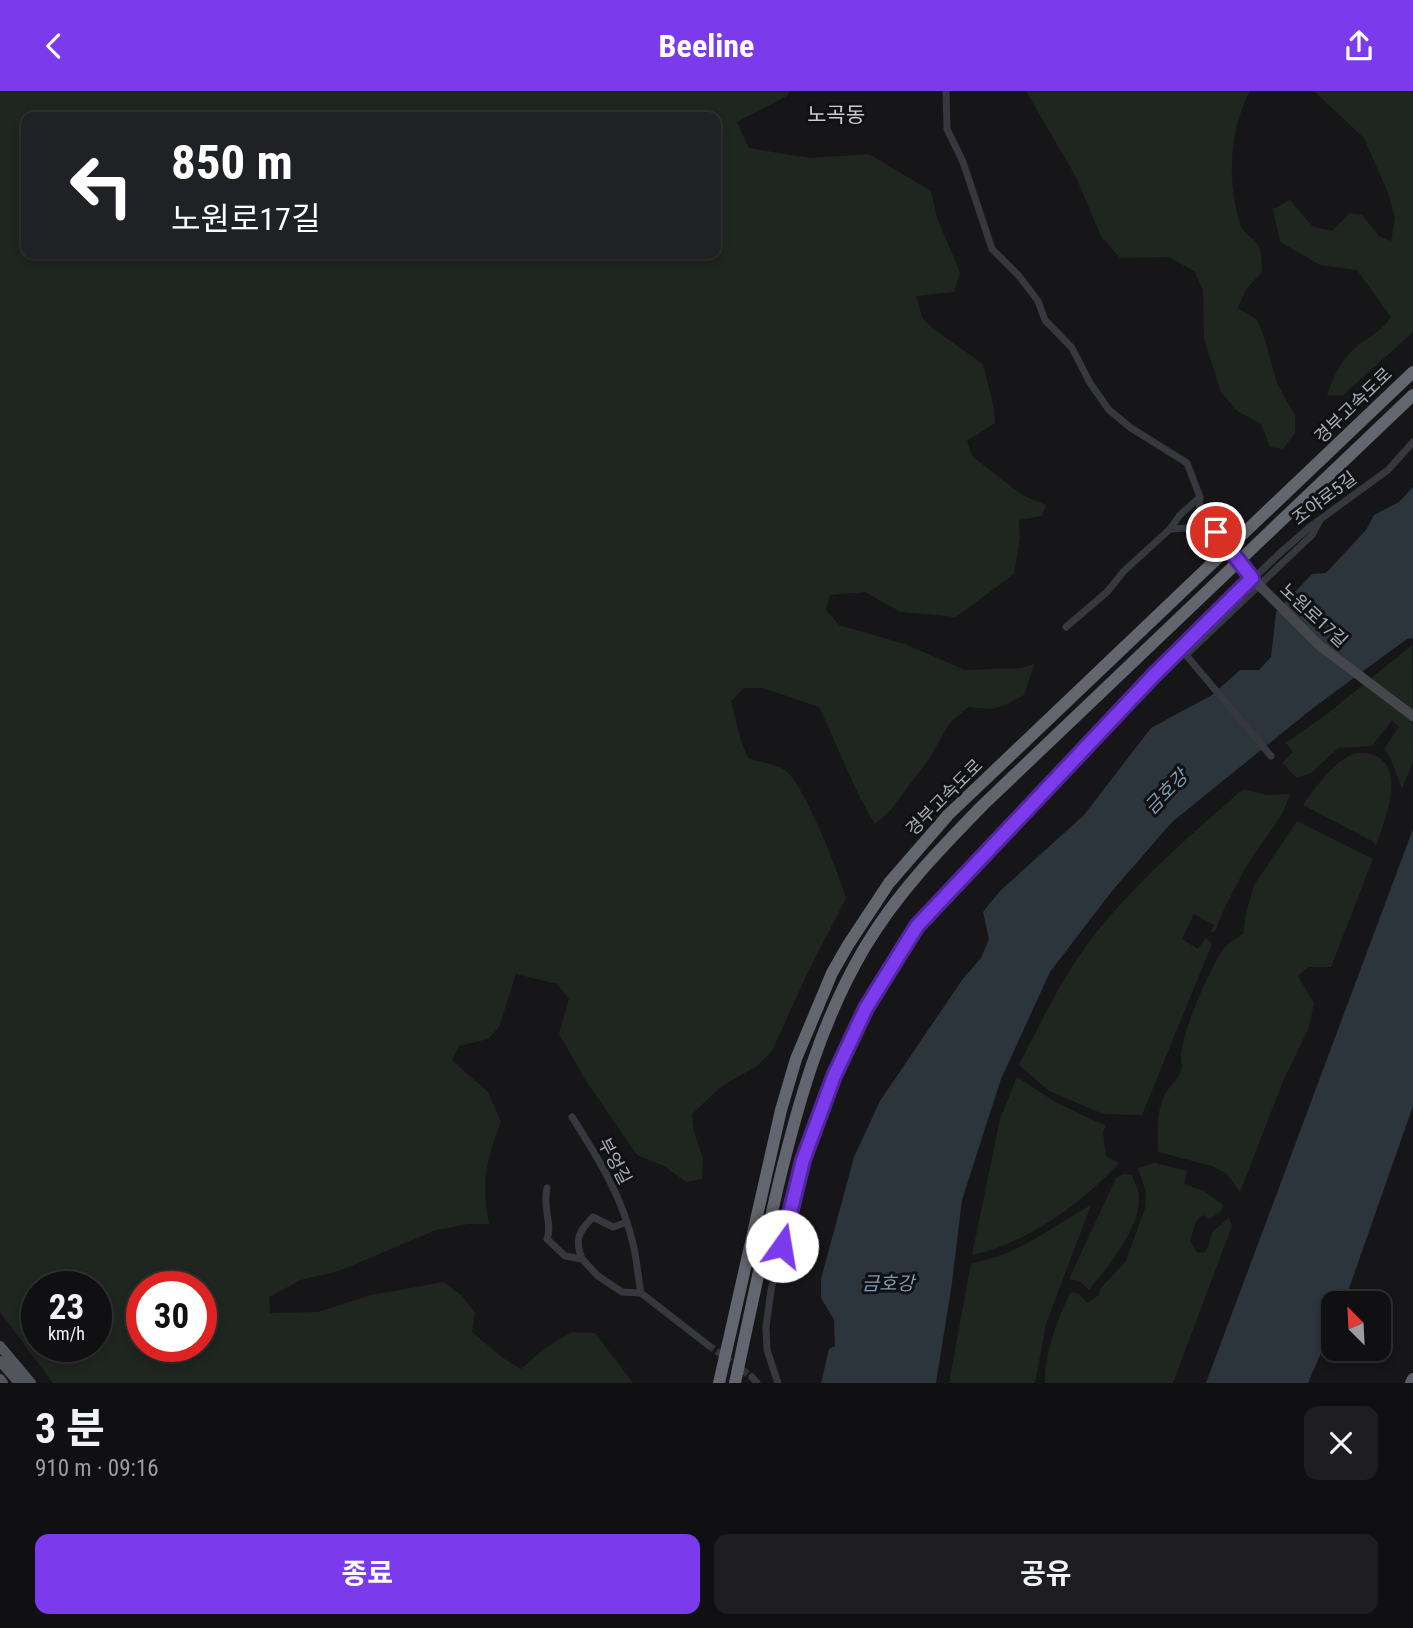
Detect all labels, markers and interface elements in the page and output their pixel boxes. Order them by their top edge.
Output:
icon: back [35,27,73,65]
text: Beeline [659,27,754,65]
icon: share [1340,27,1378,65]
district label: 노곡동 [807,103,865,127]
text: 850 m [171,134,293,191]
icon: left [56,140,147,231]
text: 노원로17길 [171,200,320,238]
street label: 경부고속도로 [1310,363,1396,447]
street label: 조야로5길 [1288,467,1360,529]
pin [1186,502,1246,562]
icon: arrive [1197,513,1235,551]
street label: 노원로17길 [1276,579,1352,651]
street label: 경부고속도로 [901,754,987,840]
water label: 금호강 [1140,763,1194,819]
street label: 부엉길 [594,1134,636,1188]
position arrow [745,1209,819,1283]
speed limit sign: 30 [126,1271,217,1362]
water label: 금호강 [862,1272,917,1295]
text: 23 [49,1287,84,1328]
north arrow [1321,1291,1391,1361]
map controls [1321,1291,1391,1361]
text: km/h [48,1323,85,1344]
text: 3 분 [35,1404,105,1453]
button: close [1304,1406,1378,1480]
text: 910 m · 09:16 [35,1455,159,1482]
button: 종료 [35,1534,700,1614]
button: 공유 [714,1534,1378,1614]

